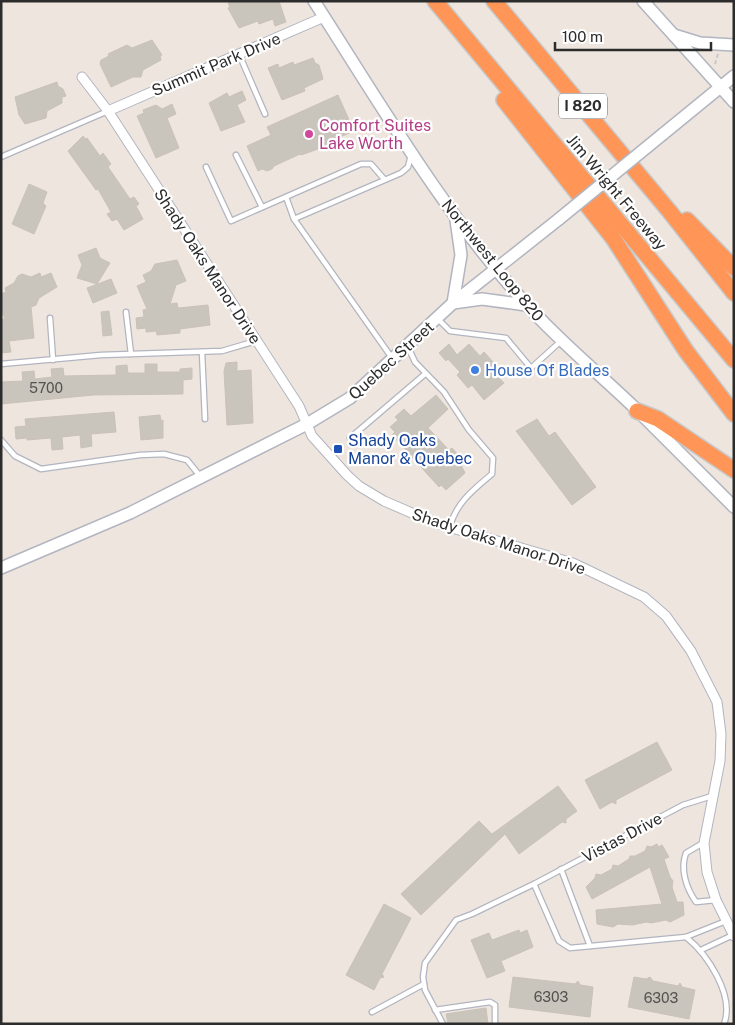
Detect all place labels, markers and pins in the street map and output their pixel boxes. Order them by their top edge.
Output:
place label: Comfort Suites Lake Worth [319,116,431,153]
marker: Comfort Suites Lake Worth [303,128,315,140]
place label: House Of Blades [485,361,609,380]
marker: House Of Blades [469,364,481,376]
place label: Shady Oaks Manor & Quebec [348,431,472,468]
marker: Shady Oaks Manor & Quebec [332,443,344,455]

